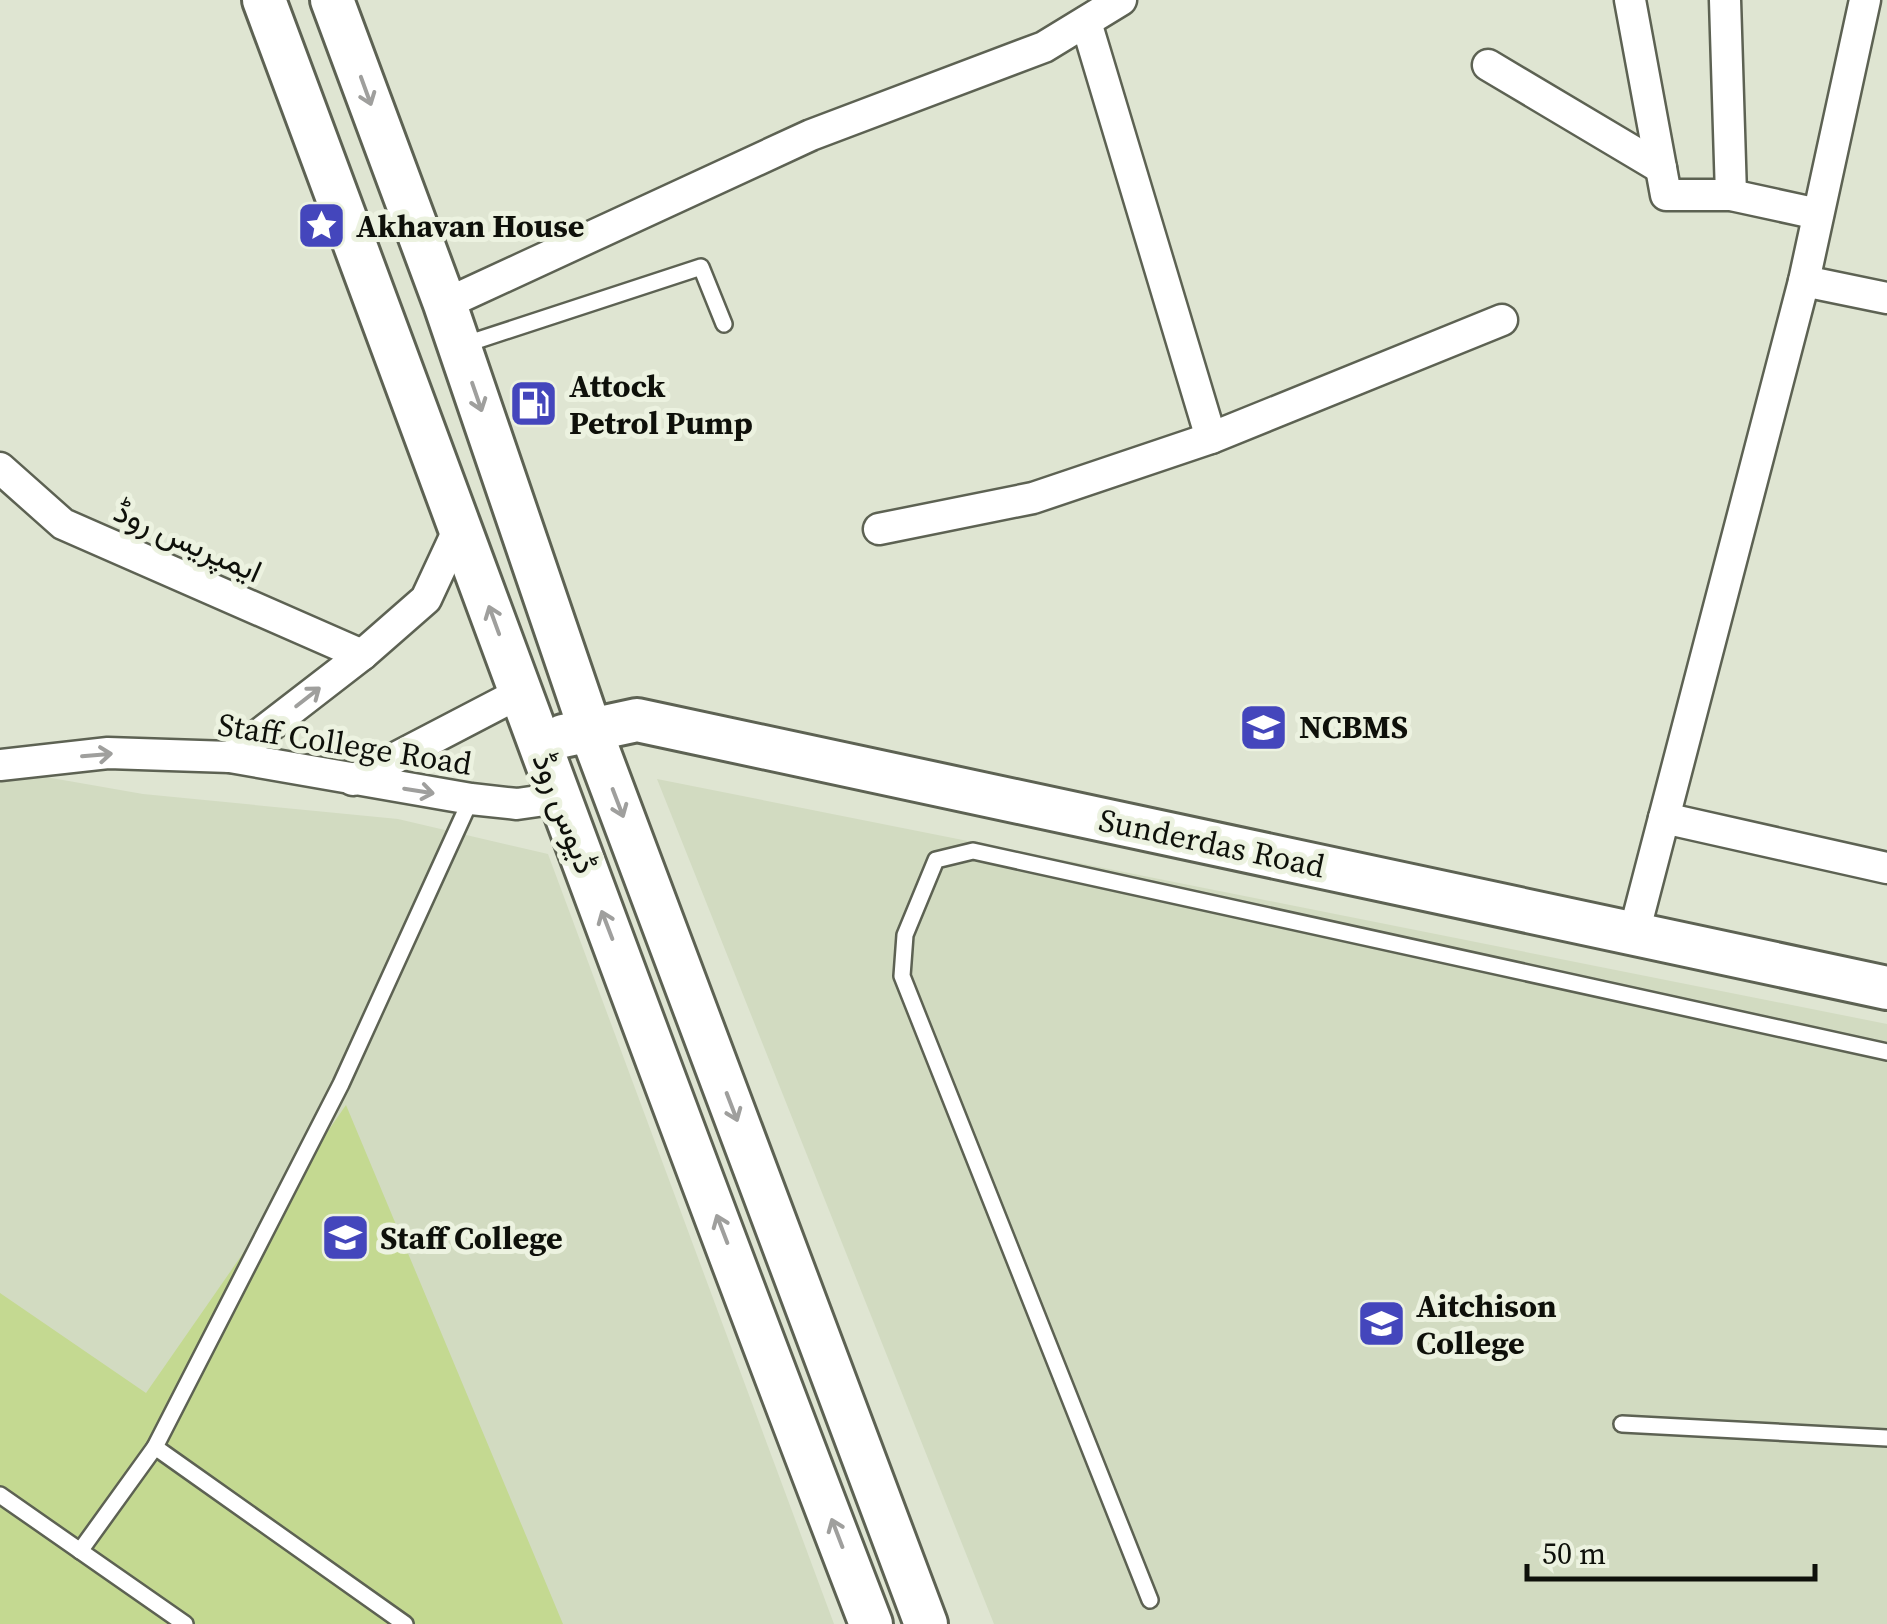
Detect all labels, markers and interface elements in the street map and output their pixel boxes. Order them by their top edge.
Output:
one-way arrow [358,75,376,106]
place icon: Akhavan House [295,200,347,252]
place label: Akhavan House [356,204,585,248]
place label: Attock Petrol Pump [569,364,753,445]
fuel station icon: Attock Petrol Pump [508,378,560,430]
one-way arrow [469,380,487,412]
street label: ایمپریس روڈ [107,489,269,593]
one-way arrow [484,605,502,636]
one-way arrow [294,687,320,709]
school or university icon: NCBMS [1238,701,1290,753]
street label: Staff College Road [215,702,475,786]
place label: NCBMS [1299,705,1408,749]
one-way arrow [80,745,113,764]
street label: ڈیوس روڈ [522,746,608,880]
one-way arrow [402,782,435,801]
one-way arrow [610,787,628,818]
street label: Sunderdas Road [1095,798,1329,888]
one-way arrow [597,910,615,941]
one-way arrow [724,1091,742,1122]
school or university icon: Staff College [319,1212,371,1264]
one-way arrow [712,1214,730,1245]
place label: Staff College [380,1216,563,1260]
place label: Aitchison College [1416,1284,1557,1365]
school or university icon: Aitchison College [1355,1298,1407,1350]
one-way arrow [826,1518,844,1548]
scale bar [1527,1519,1814,1581]
text: 50 m [1542,1533,1606,1574]

